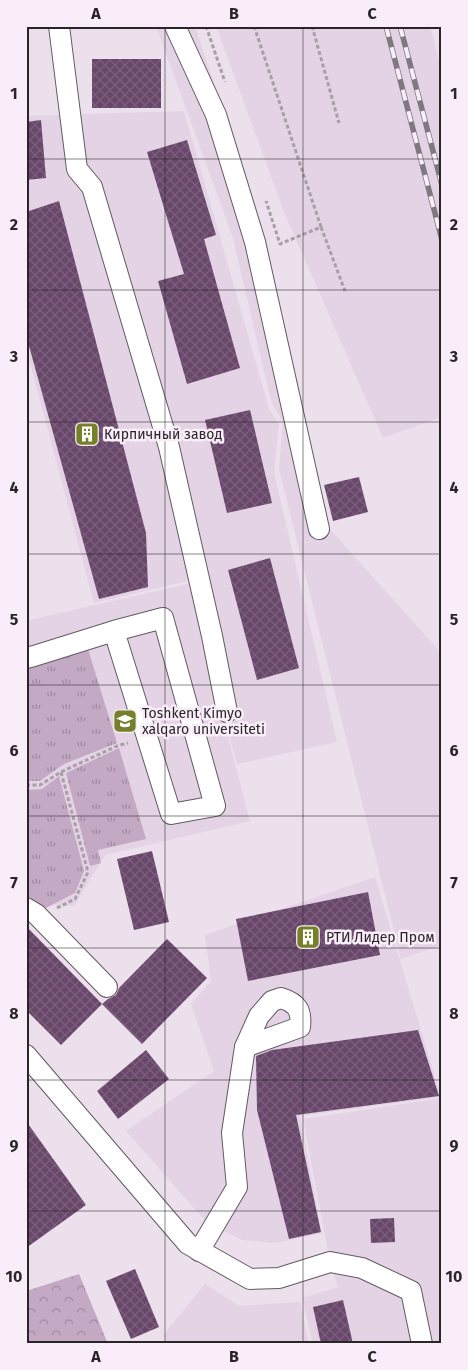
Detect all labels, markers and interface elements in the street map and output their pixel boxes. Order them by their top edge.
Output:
text: A [90,4,101,23]
text: B [229,4,239,23]
text: C [367,4,377,23]
text: 1 [10,84,18,103]
text: 1 [450,84,458,103]
text: 2 [10,215,18,234]
text: 2 [450,215,458,234]
text: 3 [9,347,18,366]
text: 3 [449,347,458,366]
building icon: Кирпичный завод [74,421,100,447]
place label: Кирпичный завод [104,426,222,443]
text: 4 [9,478,19,497]
text: 4 [449,478,459,497]
text: 5 [10,610,19,629]
text: 5 [450,610,459,629]
place label: Toshkent Kimyo xalqaro universiteti [142,705,265,738]
school or university icon: Toshkent Kimyo xalqaro universiteti [112,708,138,734]
text: 6 [9,741,19,760]
text: 6 [449,741,459,760]
text: 7 [10,873,18,892]
text: 7 [450,873,458,892]
building icon: РТИ Лидер Пром [295,924,321,950]
place label: РТИ Лидер Пром [326,929,435,946]
text: 8 [9,1004,19,1023]
text: 8 [449,1004,459,1023]
text: 9 [10,1136,19,1155]
text: 9 [450,1136,459,1155]
text: 10 [6,1267,22,1286]
text: 10 [446,1267,462,1286]
text: A [90,1347,101,1366]
text: B [229,1347,239,1366]
text: C [367,1347,377,1366]

